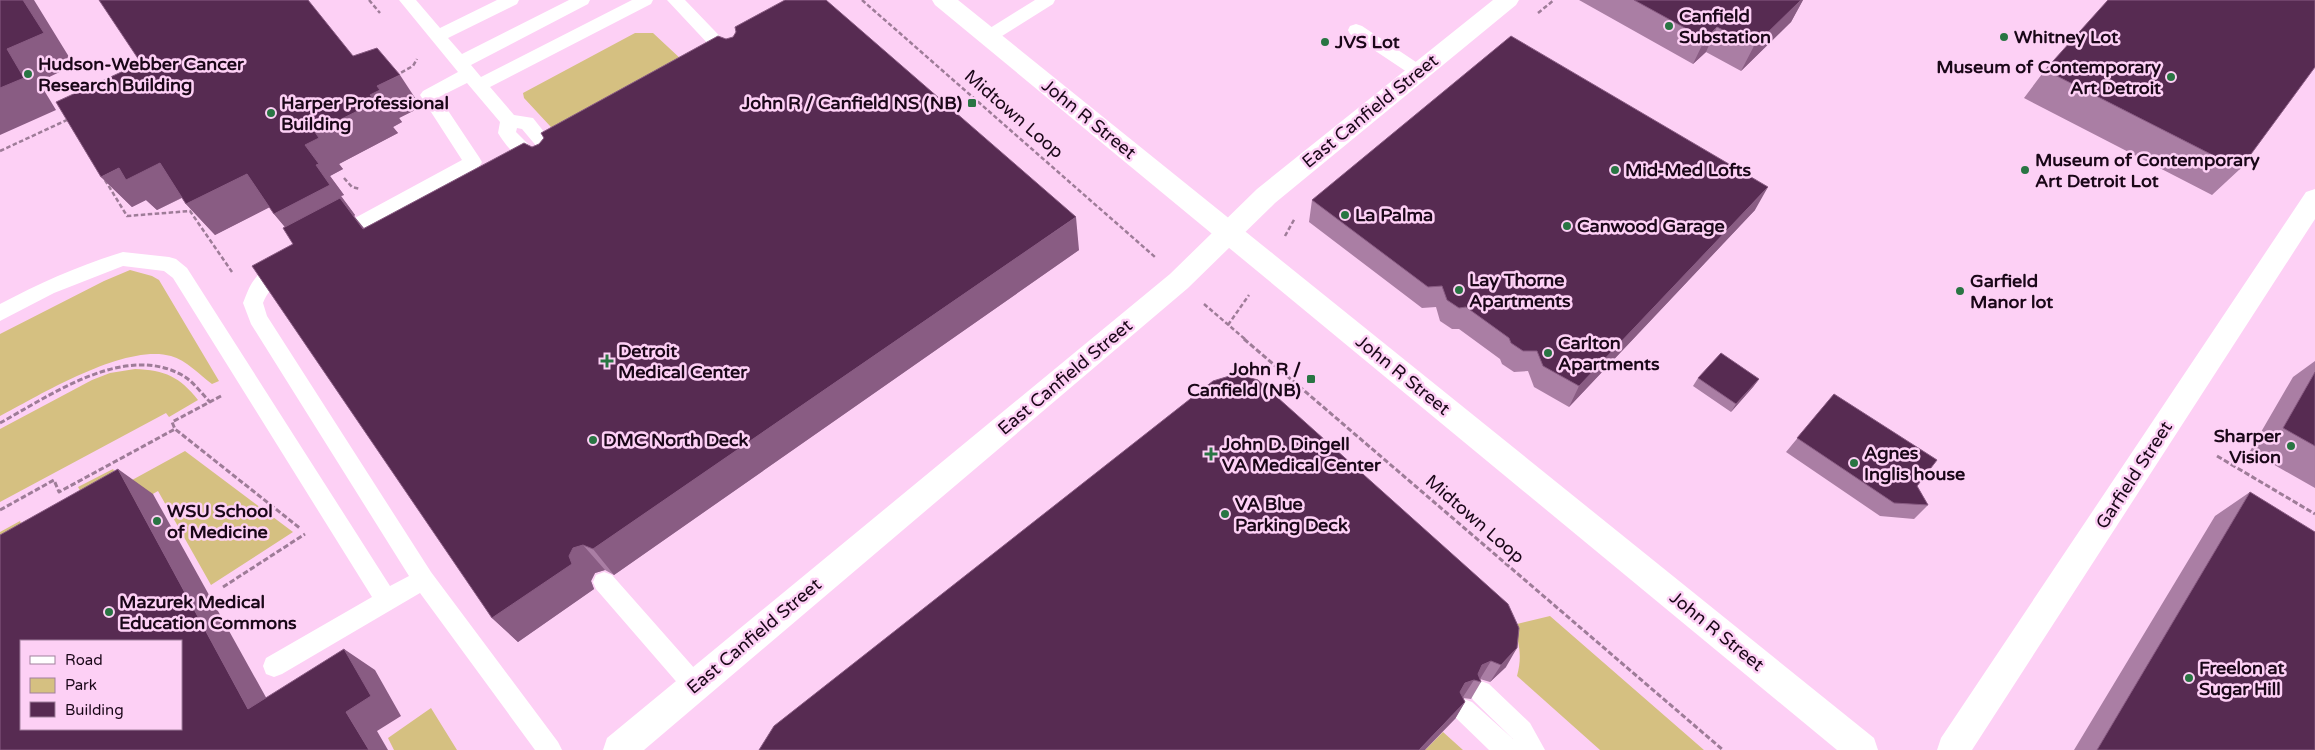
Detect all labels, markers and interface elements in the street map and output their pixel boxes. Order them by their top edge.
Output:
place label: Canfield Substation [1679,5,1771,48]
marker: Canfield Substation [1663,20,1675,32]
place label: Whitney Lot [2014,26,2118,48]
place label: JVS Lot [1334,31,1400,53]
marker: Whitney Lot [1998,31,2010,43]
marker: JVS Lot [1319,36,1331,48]
street label: East Canfield Street [1298,49,1443,173]
place label: Hudson-Webber Cancer Research Building [38,53,245,96]
place label: Museum of Contemporary Art Detroit [1936,56,2161,99]
street label: Midtown Loop [960,65,1068,163]
marker: Hudson-Webber Cancer Research Building [22,68,34,80]
marker: Museum of Contemporary Art Detroit [2165,71,2177,83]
street label: John R Street [1037,74,1141,164]
place label: Harper Professional Building [281,92,449,135]
place label: John R / Canfield NS (NB) [741,92,962,114]
marker: John R / Canfield NS (NB) [966,97,978,109]
marker: Harper Professional Building [265,107,277,119]
place label: Museum of Contemporary Art Detroit Lot [2035,149,2260,192]
place label: Mid-Med Lofts [1625,159,1751,181]
marker: Mid-Med Lofts [1609,164,1621,176]
marker: Museum of Contemporary Art Detroit Lot [2019,164,2031,176]
place label: La Palma [1355,204,1433,226]
marker: La Palma [1339,209,1351,221]
place label: Canwood Garage [1577,215,1725,237]
marker: Canwood Garage [1561,220,1573,232]
place label: Lay Thorne Apartments [1469,269,1571,312]
place label: Garfield Manor lot [1970,270,2053,313]
marker: Lay Thorne Apartments [1453,284,1465,296]
marker: Garfield Manor lot [1954,285,1966,297]
street label: East Canfield Street [993,314,1137,440]
street label: John R Street [1351,330,1455,420]
place label: Carlton Apartments [1558,332,1660,375]
place label: Detroit Medical Center [618,340,748,383]
marker: Carlton Apartments [1542,347,1554,359]
marker: Detroit Medical Center [600,354,614,368]
place label: John R / Canfield (NB) [1187,358,1301,401]
marker: John R / Canfield (NB) [1305,373,1317,385]
street label: Garfield Street [2091,417,2177,533]
place label: Sharper Vision [2214,425,2282,468]
place label: DMC North Deck [603,429,749,451]
place label: John D. Dingell VA Medical Center [1221,433,1382,476]
marker: DMC North Deck [587,434,599,446]
marker: Sharper Vision [2285,440,2297,452]
place label: Agnes Inglis house [1864,442,1965,485]
marker: John D. Dingell VA Medical Center [1204,447,1218,461]
marker: Agnes Inglis house [1848,457,1860,469]
street label: Midtown Loop [1421,470,1529,568]
place label: VA Blue Parking Deck [1235,493,1348,536]
place label: WSU School of Medicine [167,500,273,543]
marker: VA Blue Parking Deck [1219,508,1231,520]
marker: WSU School of Medicine [151,515,163,527]
street label: East Canfield Street [682,573,826,699]
street label: John R Street [1665,586,1769,676]
place label: Mazurek Medical Education Commons [119,591,297,634]
marker: Mazurek Medical Education Commons [103,606,115,618]
legend [20,640,182,730]
text: Road [65,651,103,669]
place label: Freelon at Sugar Hill [2199,657,2284,700]
marker: Freelon at Sugar Hill [2183,672,2195,684]
text: Park [65,676,97,694]
text: Building [65,701,124,719]

